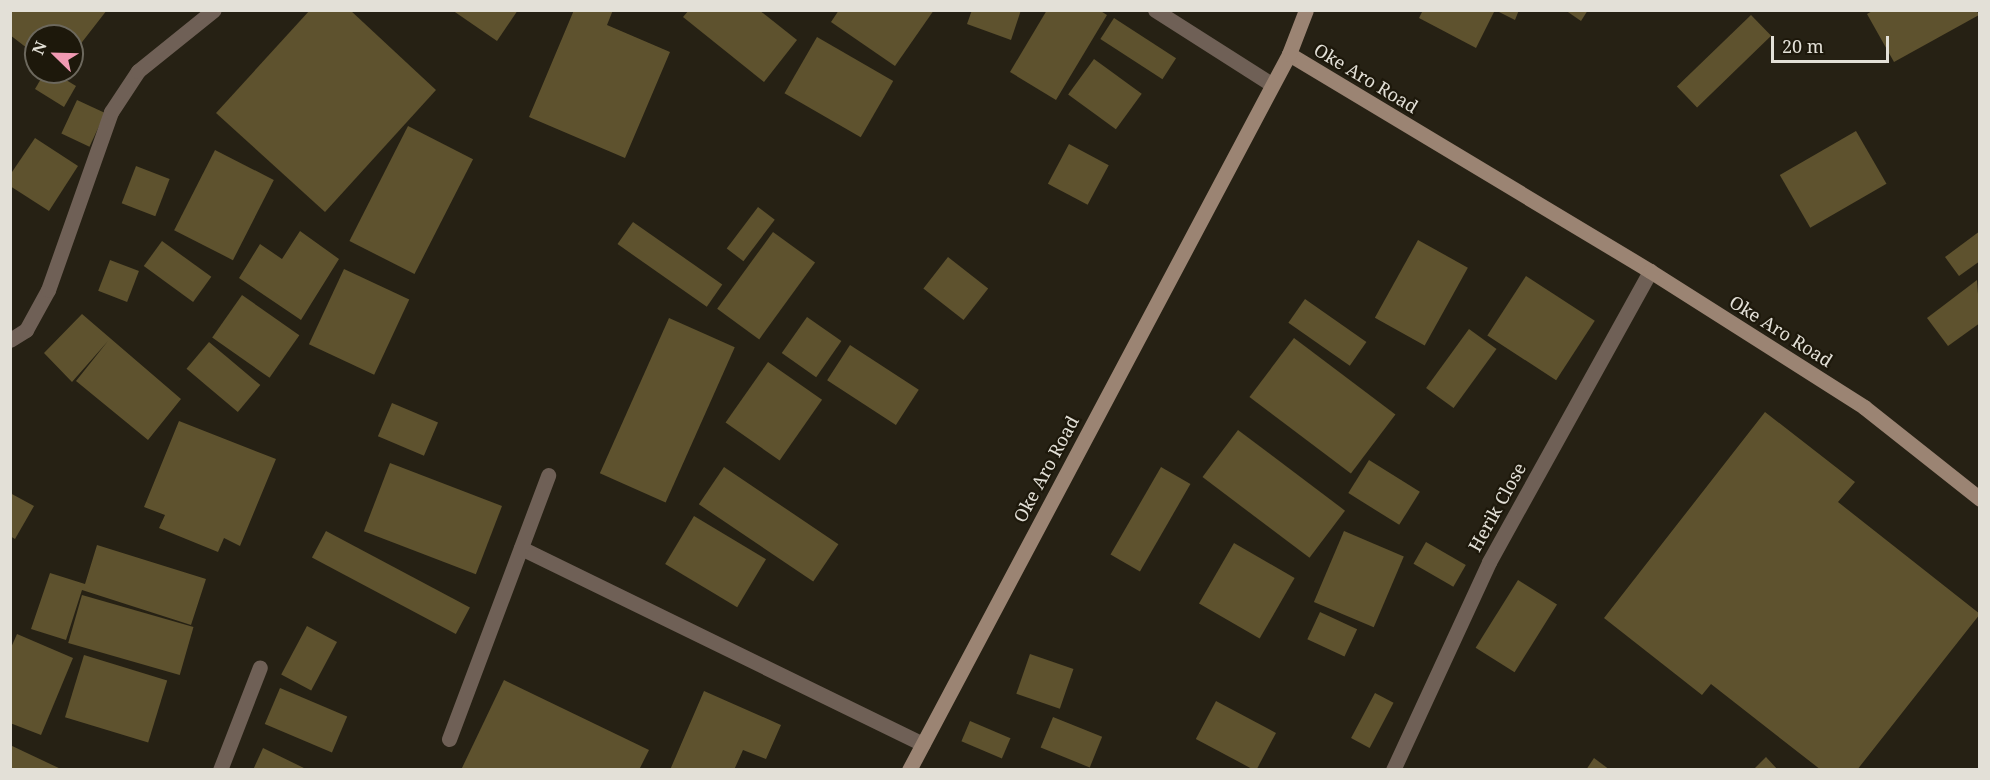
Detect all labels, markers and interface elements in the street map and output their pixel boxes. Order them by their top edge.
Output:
north arrow [24,24,84,84]
scale bar [1774,24,1892,62]
text: 20 m [1782,34,1824,58]
text: N [27,38,52,58]
street label: Oke Aro Road [1310,38,1422,118]
street label: Oke Aro Road [1725,291,1837,371]
street label: Oke Aro Road [1009,412,1083,526]
street label: Herik Close [1464,459,1530,555]

